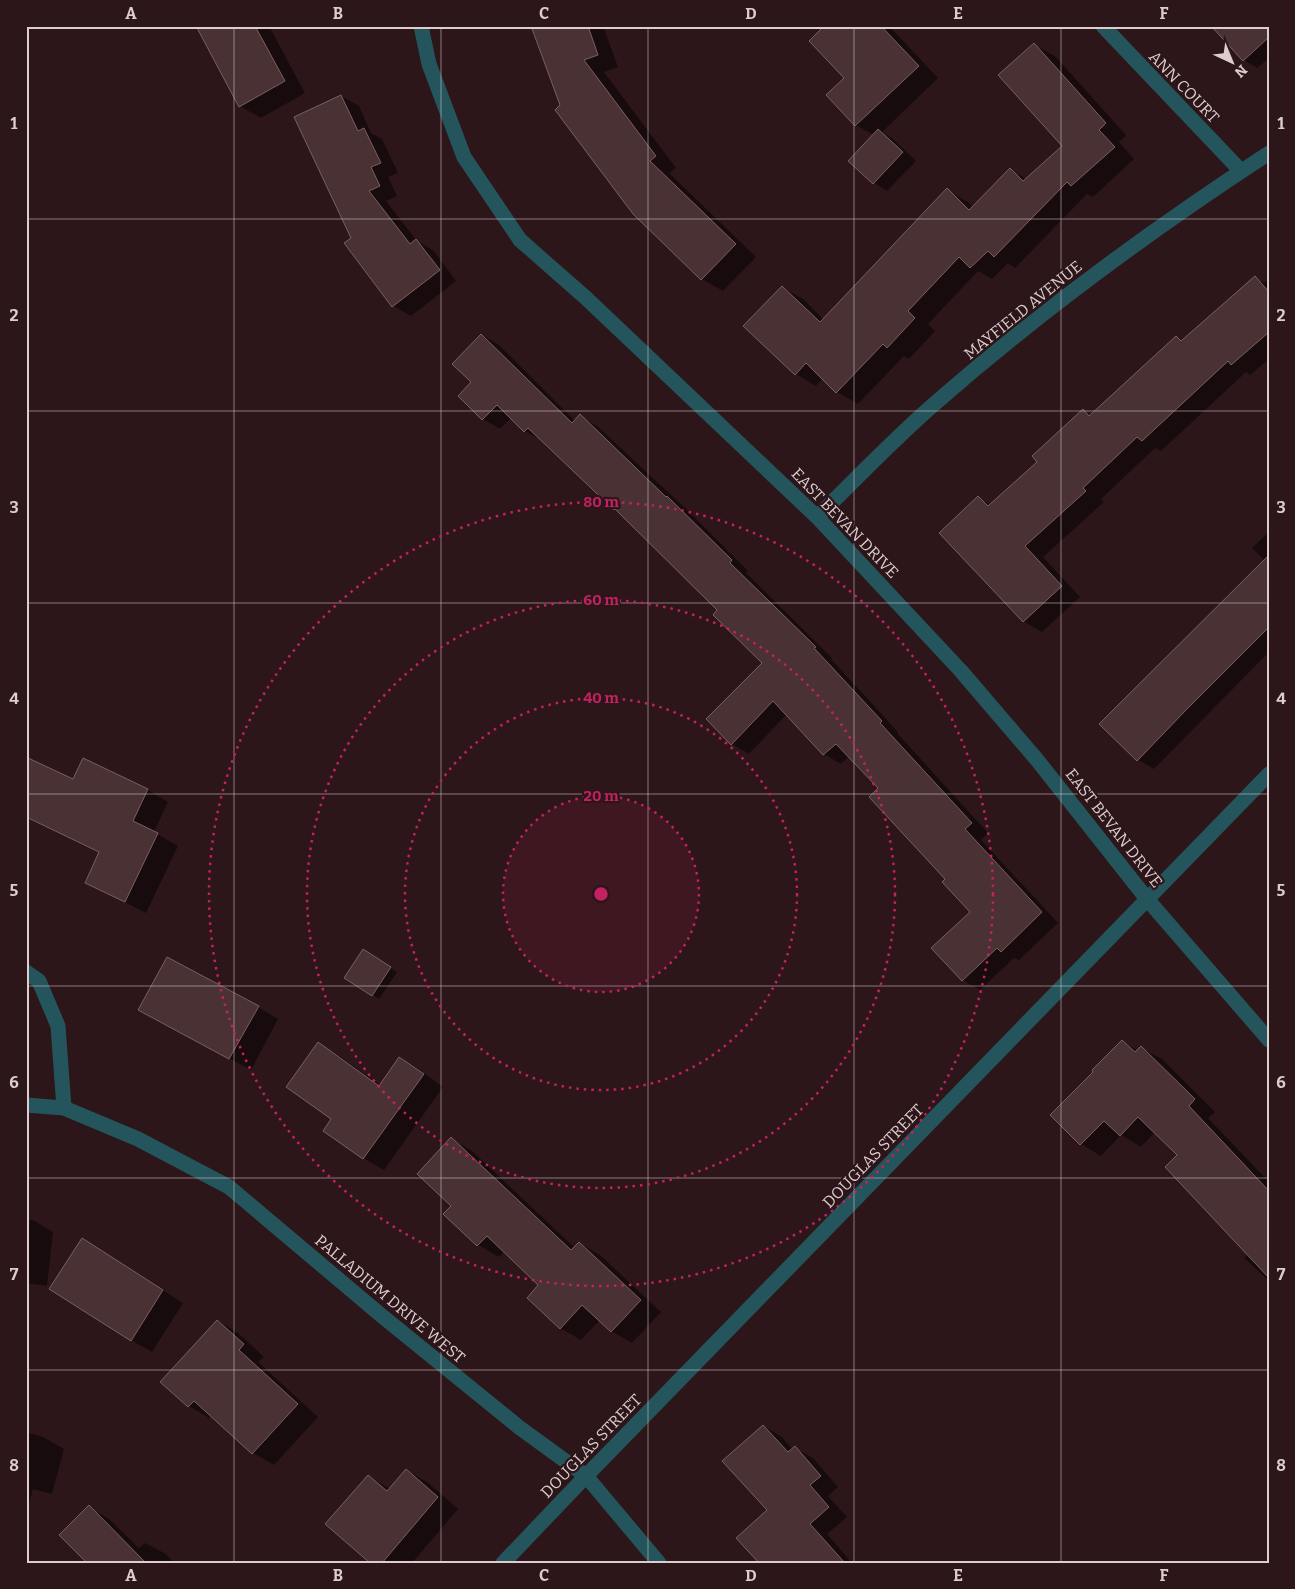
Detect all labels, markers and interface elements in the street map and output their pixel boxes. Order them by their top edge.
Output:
text: A [125,4,137,23]
text: B [333,4,343,23]
text: C [539,4,549,23]
text: D [745,4,757,23]
text: E [953,4,963,23]
text: F [1160,4,1169,23]
north arrow [1208,38,1258,88]
street label: ANN COURT [1145,47,1223,127]
text: N [1231,61,1250,81]
text: 1 [11,114,18,133]
text: 1 [1278,114,1285,133]
street label: MAYFIELD AVENUE [960,257,1086,363]
text: 2 [9,306,19,325]
text: 2 [1276,306,1286,325]
street label: EAST BEVAN DRIVE [788,464,902,582]
text: 80 m [583,493,619,511]
text: 3 [9,498,19,517]
text: 3 [1276,498,1286,517]
text: 60 m [583,591,619,609]
text: 4 [9,689,19,708]
text: 40 m [583,689,620,707]
text: 4 [1276,689,1286,708]
street label: EAST BEVAN DRIVE [1062,765,1166,891]
text: 20 m [584,787,619,805]
text: 5 [10,881,19,900]
text: 5 [1277,881,1286,900]
centre of rings [592,885,610,903]
text: 6 [9,1073,19,1092]
text: 6 [1276,1073,1286,1092]
street label: DOUGLAS STREET [819,1100,927,1212]
street label: PALLADIUM DRIVE WEST [311,1231,469,1367]
text: 7 [10,1265,19,1284]
text: 7 [1277,1265,1286,1284]
street label: DOUGLAS STREET [537,1390,645,1502]
text: 8 [9,1456,19,1475]
text: 8 [1276,1456,1286,1475]
text: A [125,1566,137,1585]
text: B [333,1566,343,1585]
text: C [539,1566,549,1585]
text: D [745,1566,757,1585]
text: E [953,1566,963,1585]
text: F [1160,1566,1169,1585]

